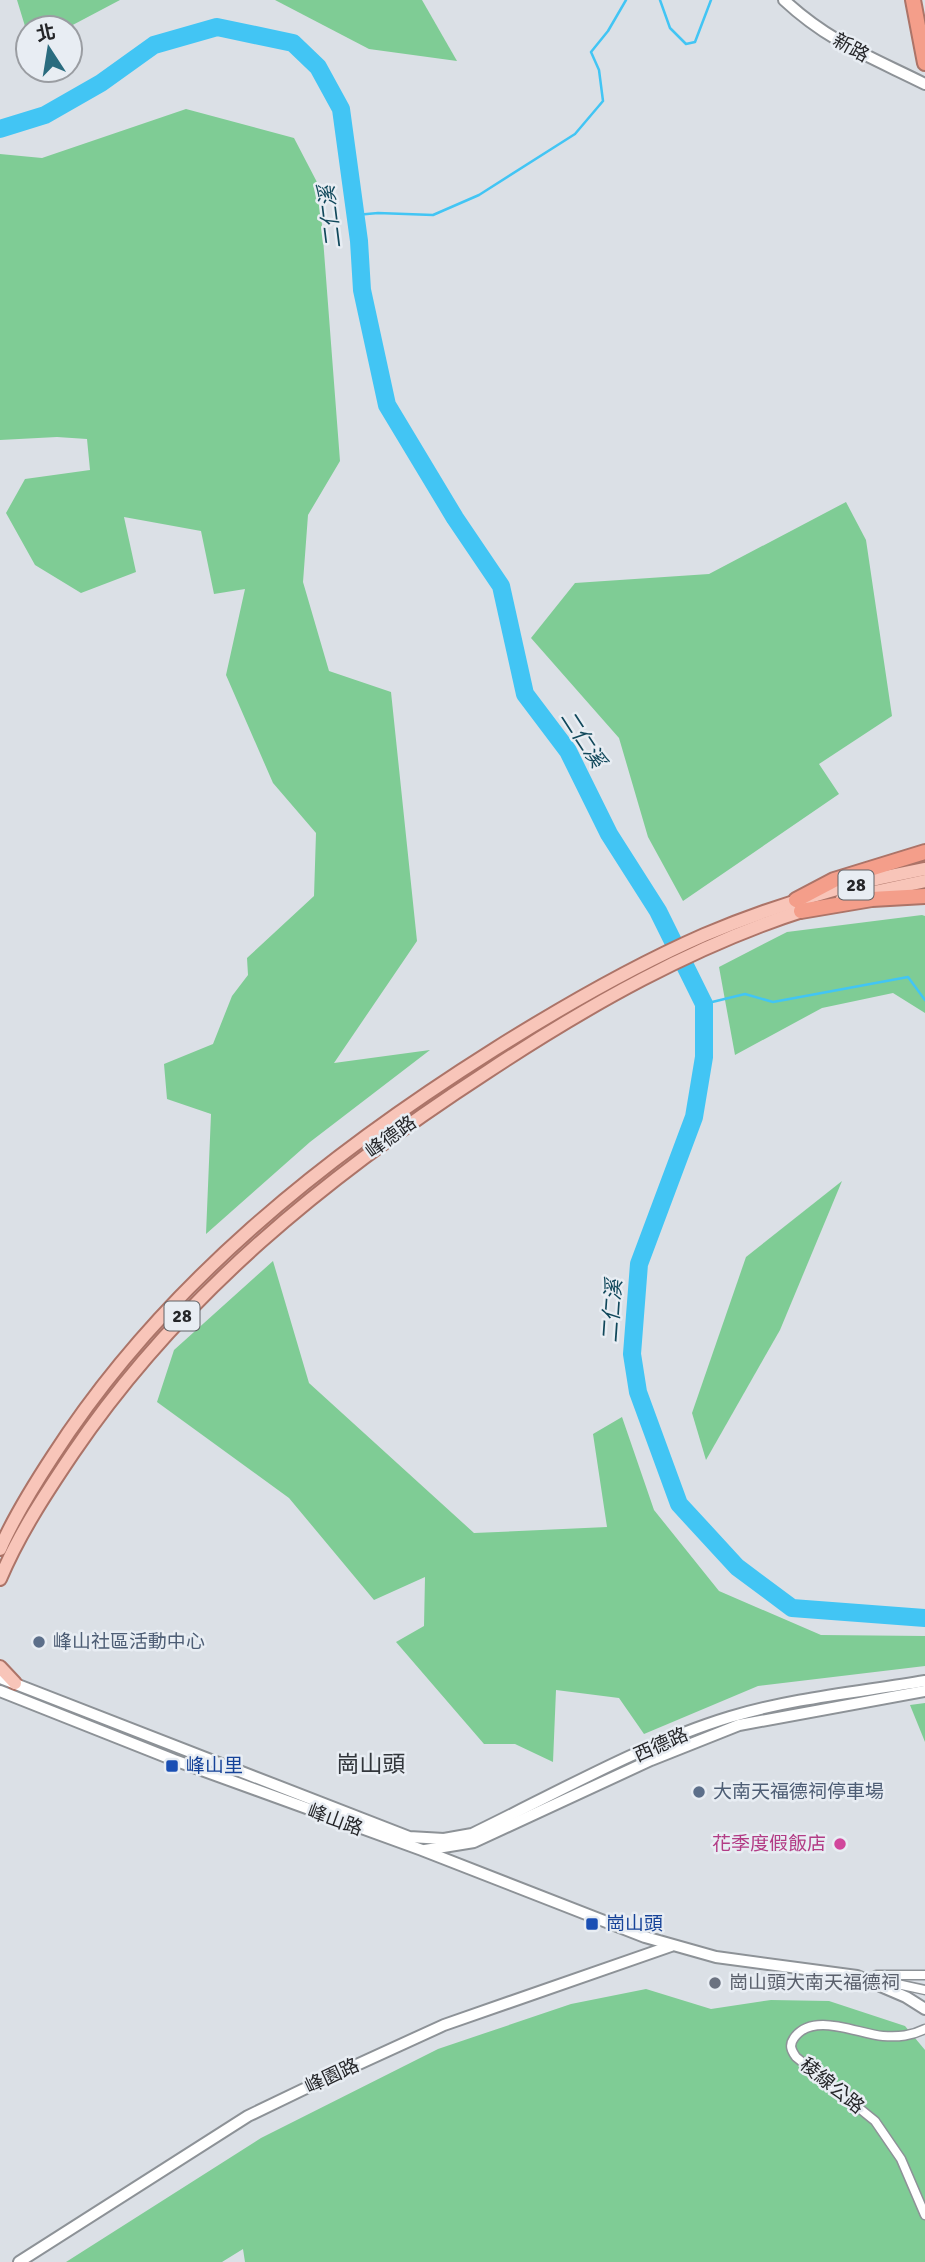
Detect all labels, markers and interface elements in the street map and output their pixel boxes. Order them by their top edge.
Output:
north arrow [14,14,84,84]
text: 北 [34,20,57,47]
street label: 新路 [829,28,873,68]
water label: 二仁溪 [313,181,347,250]
water label: 二仁溪 [555,706,613,775]
road number: 28 [838,870,874,900]
street label: 峰德路 [361,1111,421,1163]
water label: 二仁溪 [597,1276,627,1343]
road number: 28 [164,1302,200,1330]
place label: 峰山社區活動中心 [53,1630,205,1654]
marker: 峰山社區活動中心 [31,1634,47,1650]
street label: 西德路 [630,1722,692,1768]
district label: 崗山頭 [337,1750,406,1779]
place label: 峰山里 [186,1754,243,1778]
marker: 峰山里 [164,1758,180,1774]
place label: 大南天福德祠停車場 [713,1780,884,1804]
marker: 大南天福德祠停車場 [691,1784,707,1800]
street label: 峰山路 [304,1799,366,1841]
place label: 花季度假飯店 [712,1832,826,1856]
marker: 花季度假飯店 [832,1836,848,1852]
place label: 崗山頭 [606,1912,663,1936]
marker: 崗山頭 [584,1916,600,1932]
place label: 崗山頭大南天福德祠 [729,1971,900,1995]
marker: 崗山頭大南天福德祠 [707,1975,723,1991]
street label: 峰園路 [301,2053,363,2099]
street label: 稜線公路 [795,2053,869,2119]

